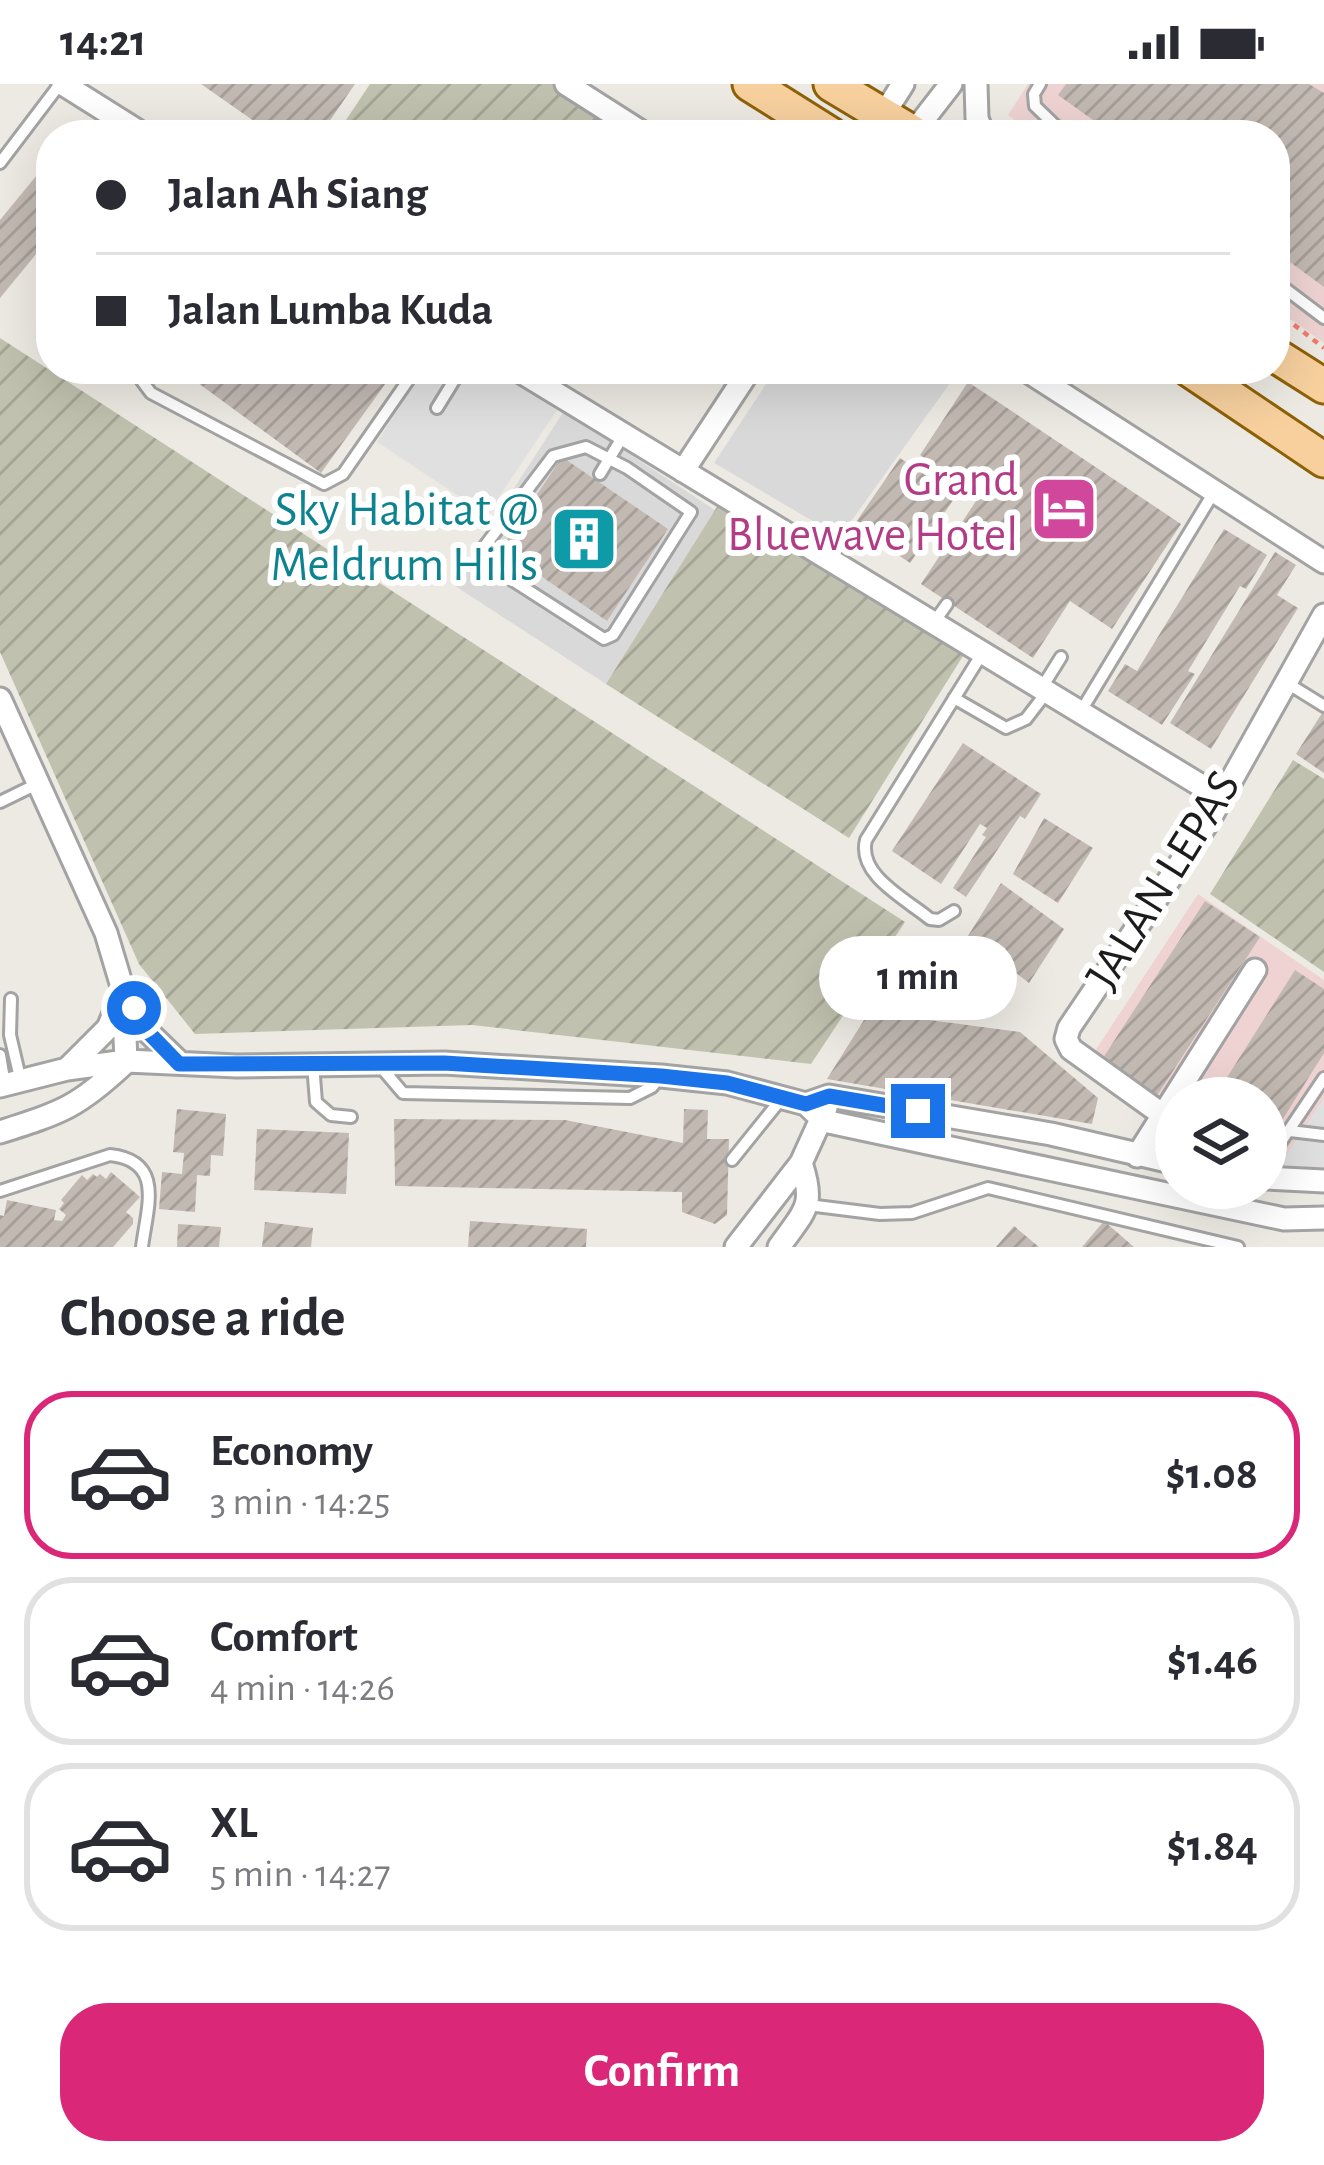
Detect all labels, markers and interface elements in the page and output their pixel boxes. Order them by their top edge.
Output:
text: 14:21 [60,19,147,64]
text: Jalan Ah Siang [168,172,428,217]
text: Jalan Lumba Kuda [168,288,493,333]
place label: Grand Bluewave Hotel [727,457,1018,560]
hotel icon: Grand Bluewave Hotel [1029,474,1099,544]
place label: Sky Habitat @ Meldrum Hills [270,487,538,590]
building icon: Sky Habitat @ Meldrum Hills [549,504,619,574]
street label: JALAN LEPAS [1078,764,1250,998]
callout: 1 min [819,937,1017,1021]
text: 1 min [877,958,959,997]
route start [107,981,161,1035]
map controls [1155,1077,1287,1209]
button: layers [1155,1077,1287,1209]
route end [891,1084,945,1138]
text: Choose a ride [60,1292,346,1346]
icon: car [66,1421,174,1529]
text: Economy [210,1429,373,1474]
text: $1.08 [1166,1452,1258,1497]
text: 3 min · 14:25 [210,1483,390,1522]
icon: car [66,1607,174,1715]
text: Comfort [210,1615,358,1660]
text: $1.46 [1167,1638,1258,1683]
text: 4 min · 14:26 [210,1669,395,1708]
icon: car [66,1793,174,1901]
text: XL [210,1801,258,1846]
text: $1.84 [1166,1824,1258,1869]
text: 5 min · 14:27 [210,1855,390,1894]
button: Confirm [60,2003,1264,2141]

